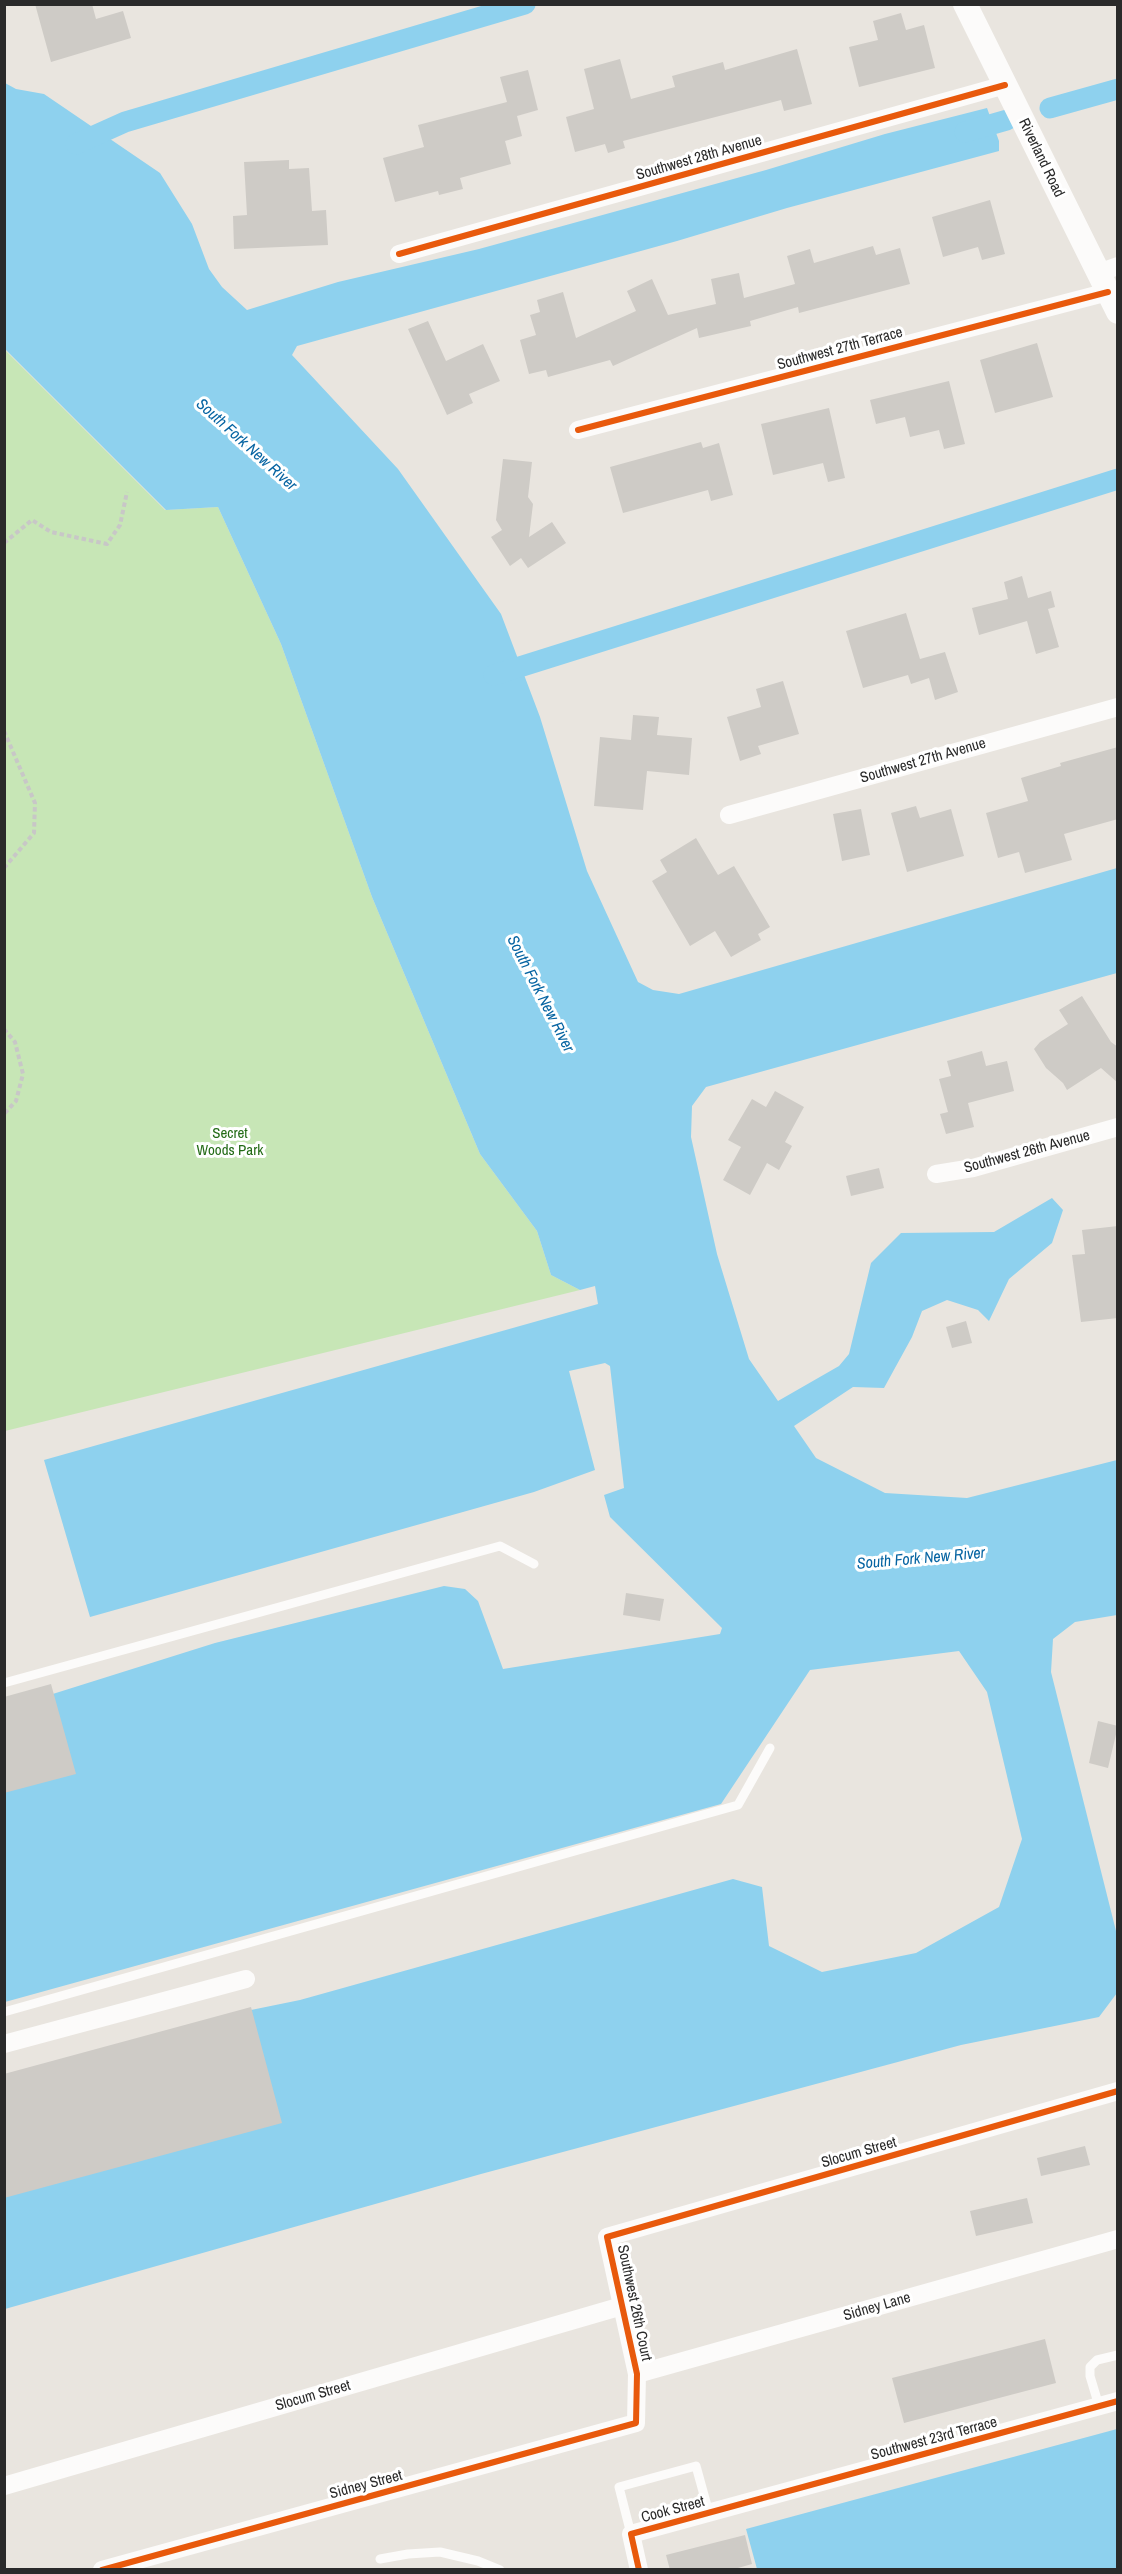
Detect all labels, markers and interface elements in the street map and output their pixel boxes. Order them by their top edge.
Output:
street label: Riverland Road [1014,116,1068,200]
street label: Southwest 28th Avenue [634,131,764,185]
street label: Southwest 27th Terrace [775,324,905,374]
water label: South Fork New River [192,395,300,495]
street label: Southwest 27th Avenue [858,734,988,788]
water label: South Fork New River [502,932,578,1056]
park label: Secret Woods Park [197,1125,263,1160]
street label: Southwest 26th Avenue [962,1127,1092,1177]
water label: South Fork New River [856,1544,986,1574]
street label: Slocum Street [819,2134,899,2172]
street label: Southwest 26th Court [613,2243,655,2363]
street label: Sidney Lane [841,2289,913,2325]
street label: Slocum Street [273,2377,353,2415]
street label: Southwest 23rd Terrace [869,2413,999,2465]
street label: Sidney Street [328,2467,404,2503]
street label: Cook Street [639,2493,707,2527]

